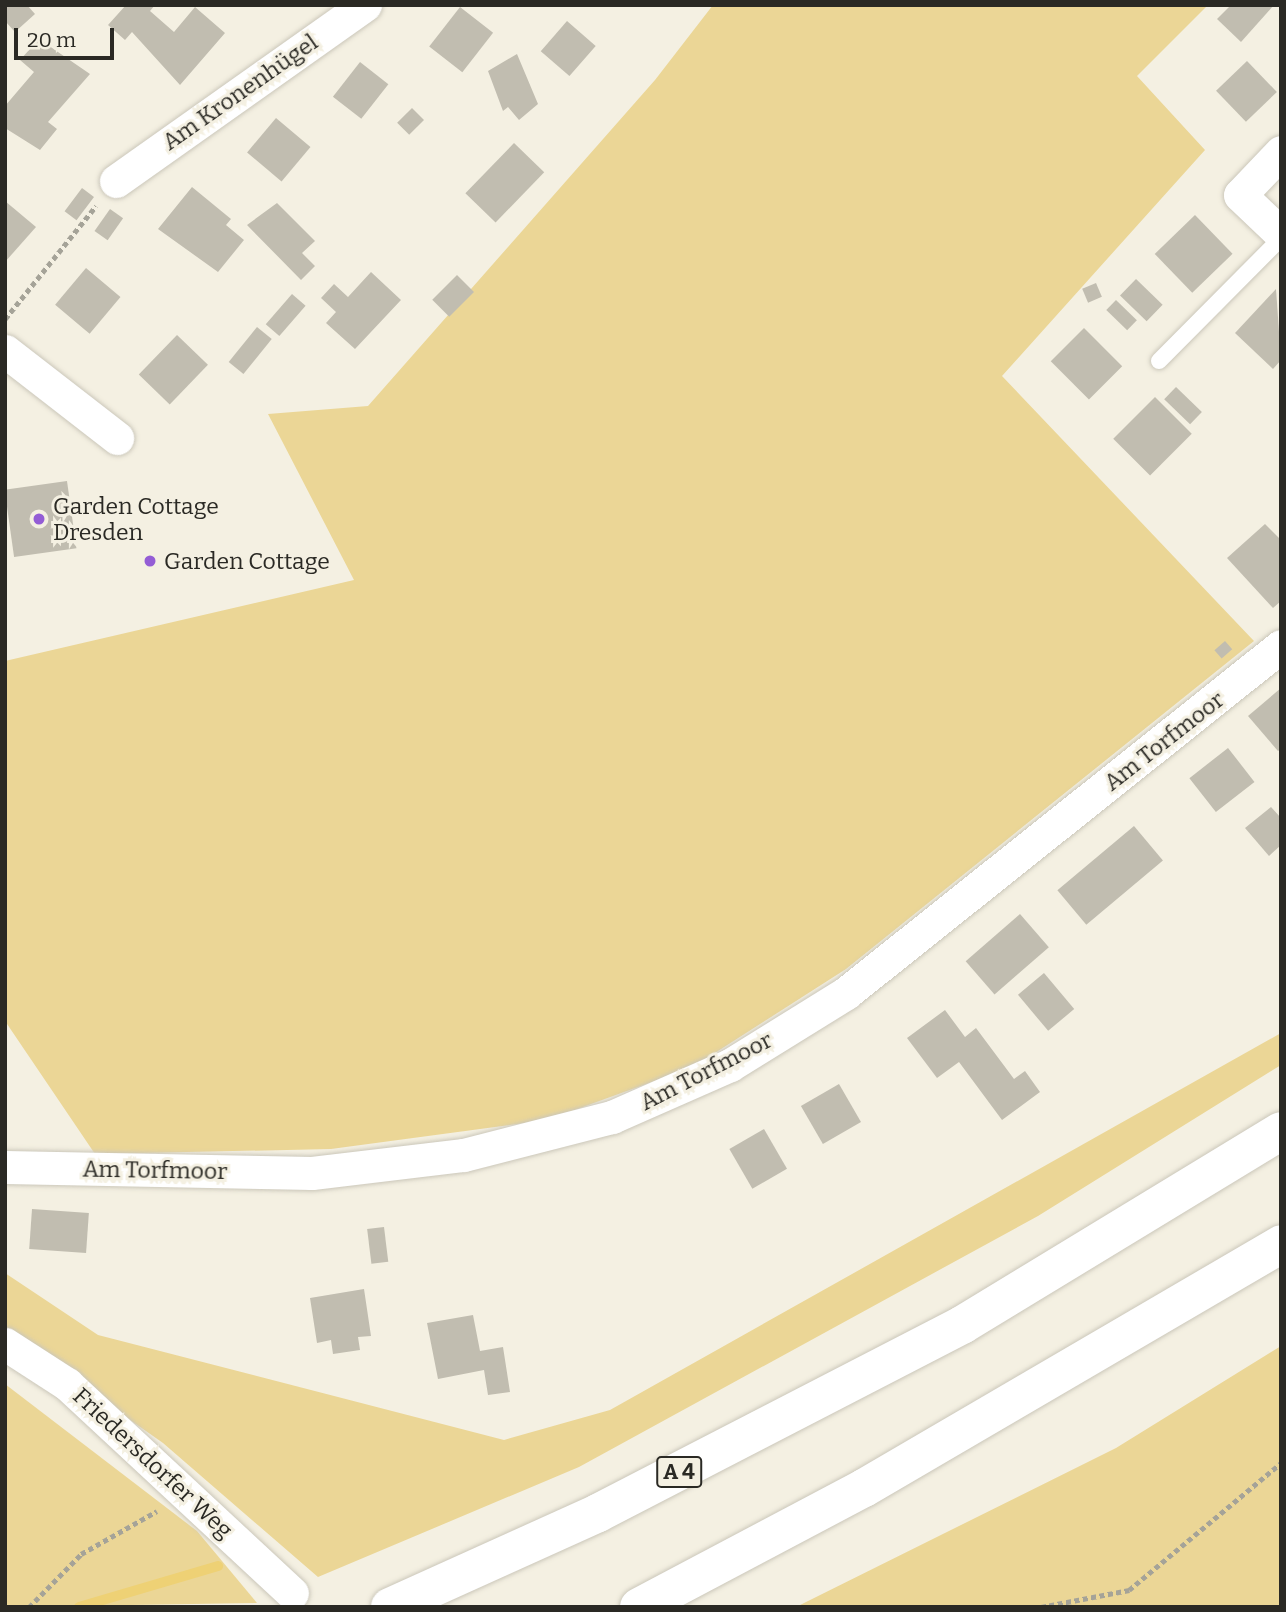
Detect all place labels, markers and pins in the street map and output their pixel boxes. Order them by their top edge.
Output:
place label: Garden Cottage Dresden [53,492,219,546]
marker: Garden Cottage Dresden [31,511,47,527]
place label: Garden Cottage [164,547,330,575]
marker: Garden Cottage [142,553,158,569]

